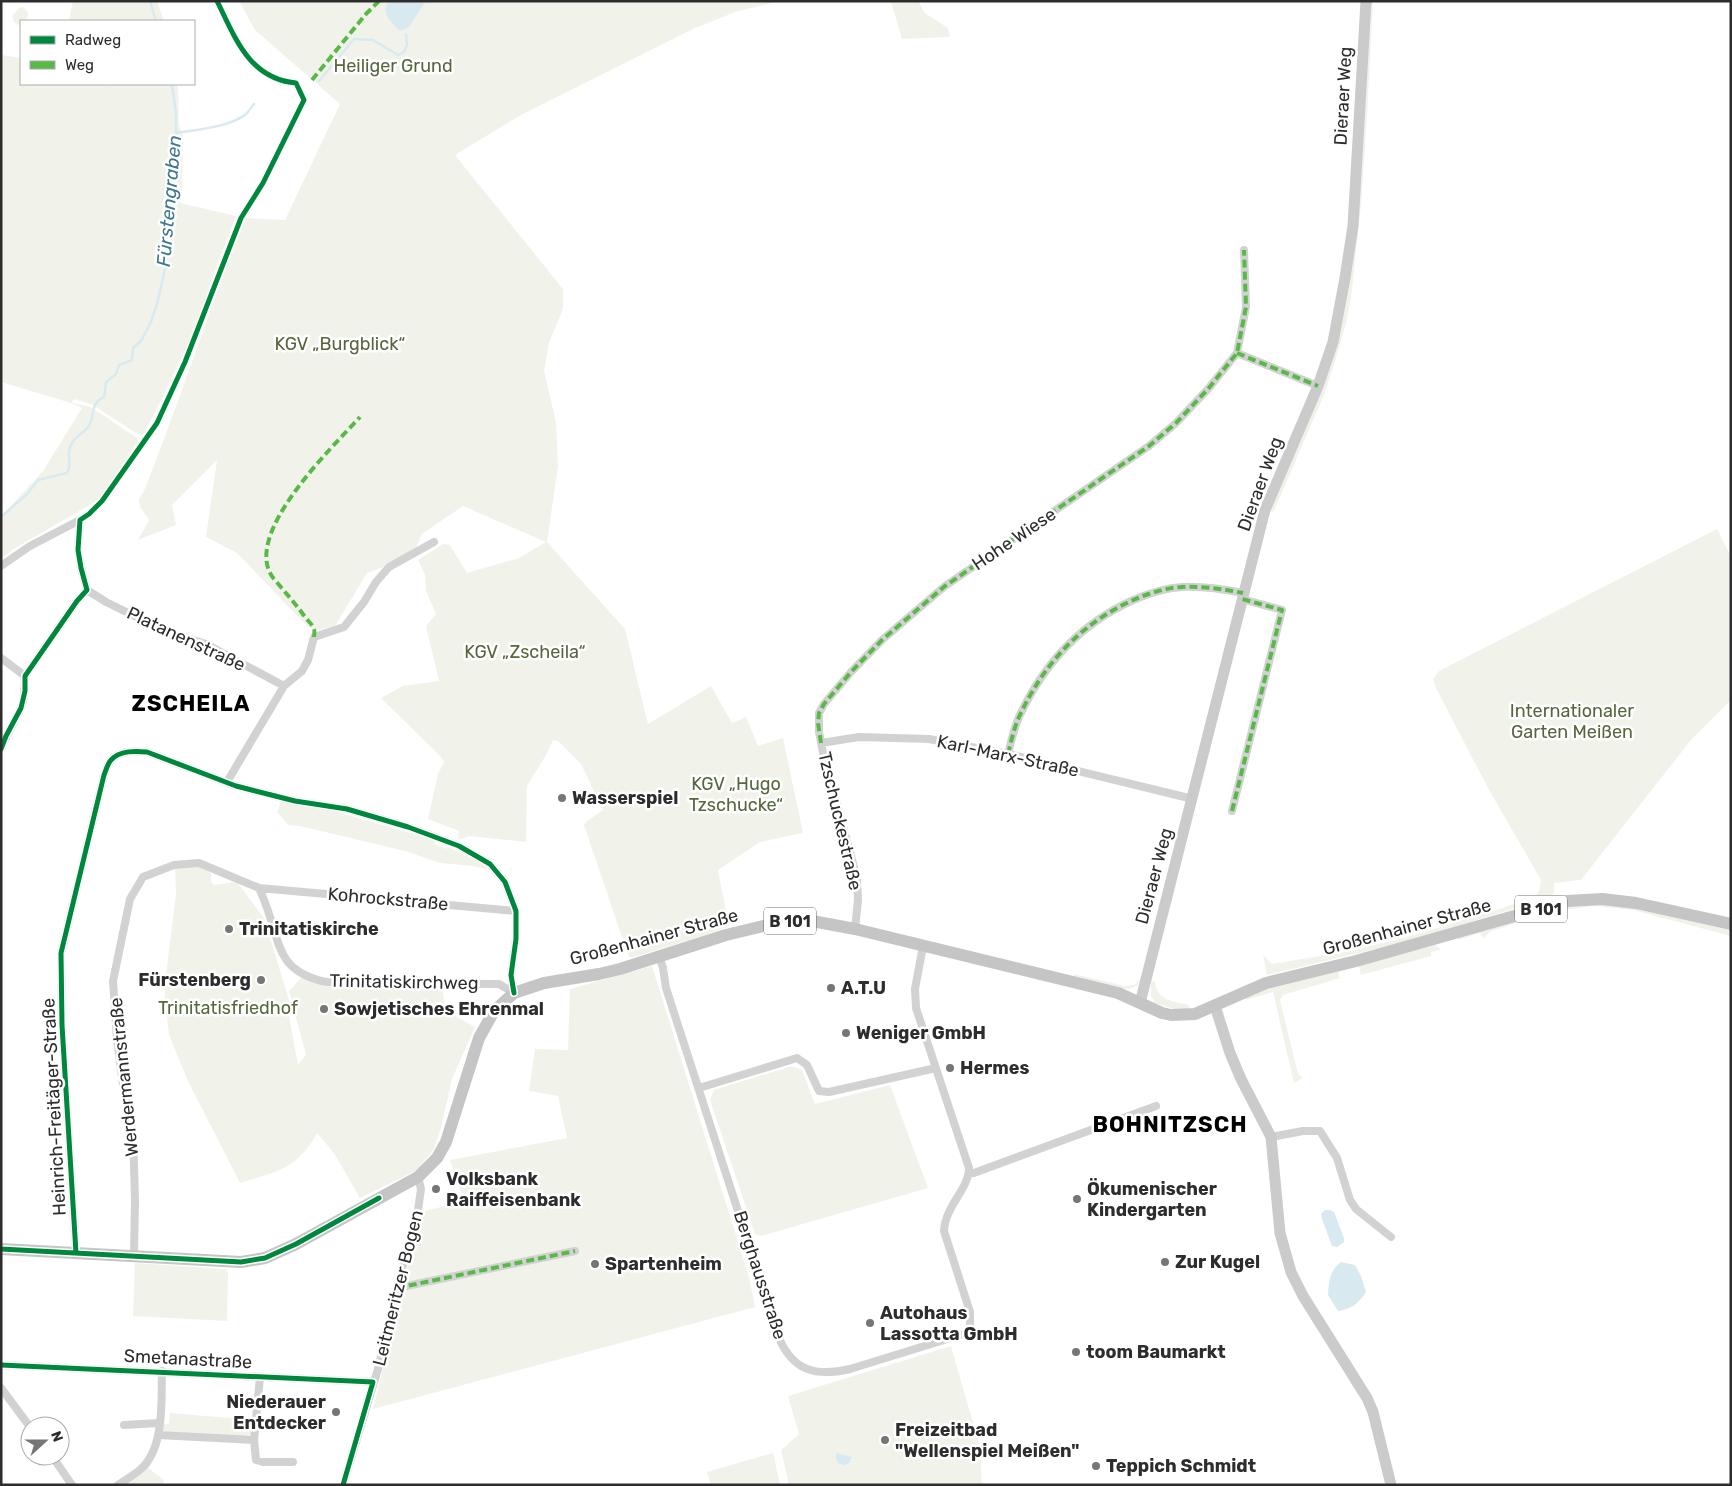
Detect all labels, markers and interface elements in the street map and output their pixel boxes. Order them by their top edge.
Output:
legend [20,20,195,85]
text: Radweg [65,31,121,49]
street label: Dieraer Weg [1329,46,1357,146]
park label: Heiliger Grund [333,55,453,77]
text: Weg [65,56,94,74]
water label: Fürstengraben [152,134,186,268]
park label: KGV „Burgblick“ [275,333,405,355]
street label: Dieraer Weg [1233,434,1287,534]
street label: Hohe Wiese [968,503,1060,575]
street label: Platanenstraße [123,602,249,676]
park label: KGV „Zscheila“ [464,641,586,663]
district label: ZSCHEILA [132,690,250,717]
park label: Internationaler Garten Meißen [1510,700,1634,743]
street label: Karl-Marx-Straße [935,730,1081,782]
street label: Tzschuckestraße [813,750,867,892]
park label: KGV „Hugo Tzschucke“ [689,773,783,816]
place label: Wasserspiel [572,787,678,809]
marker: Wasserspiel [556,792,568,804]
street label: Dieraer Weg [1131,825,1177,927]
street label: Kohrockstraße [327,883,449,915]
street label: Großenhainer Straße [1320,894,1494,960]
road number: B 101 [1515,896,1567,922]
street label: Großenhainer Straße [567,904,741,970]
road number: B 101 [764,908,816,934]
place label: Trinitatiskirche [239,918,379,940]
marker: Trinitatiskirche [223,923,235,935]
place label: Fürstenberg [138,969,251,991]
street label: Trinitatiskirchweg [329,970,479,994]
marker: Fürstenberg [255,974,267,986]
place label: A.T.U [841,977,886,999]
marker: A.T.U [825,982,837,994]
street label: Werdermannstraße [105,996,143,1158]
park label: Trinitatisfriedhof [158,997,298,1019]
street label: Heinrich-Freitäger-Straße [37,998,71,1216]
place label: Sowjetisches Ehrenmal [334,998,544,1020]
marker: Sowjetisches Ehrenmal [318,1003,330,1015]
place label: Weniger GmbH [856,1022,986,1044]
marker: Weniger GmbH [840,1027,852,1039]
place label: Hermes [960,1057,1029,1079]
marker: Hermes [944,1062,956,1074]
district label: BOHNITZSCH [1092,1111,1248,1138]
place label: Volksbank Raiffeisenbank [446,1168,581,1211]
place label: Ökumenischer Kindergarten [1087,1178,1217,1221]
marker: Volksbank Raiffeisenbank [430,1183,442,1195]
marker: Ökumenischer Kindergarten [1071,1193,1083,1205]
street label: Leitmeritzer Bogen [368,1208,428,1368]
street label: Berghausstraße [729,1208,791,1342]
place label: Zur Kugel [1175,1251,1260,1273]
place label: Spartenheim [605,1253,722,1275]
marker: Zur Kugel [1159,1256,1171,1268]
marker: Spartenheim [589,1258,601,1270]
place label: Autohaus Lassotta GmbH [880,1302,1018,1345]
marker: Autohaus Lassotta GmbH [864,1317,876,1329]
place label: toom Baumarkt [1086,1341,1226,1363]
street label: Smetanastraße [123,1345,253,1373]
marker: toom Baumarkt [1070,1346,1082,1358]
place label: Niederauer Entdecker [226,1391,326,1434]
marker: Niederauer Entdecker [330,1406,342,1418]
north arrow [20,1416,70,1466]
place label: Freizeitbad "Wellenspiel Meißen" [895,1419,1079,1462]
text: N [47,1429,66,1444]
marker: Freizeitbad "Wellenspiel Meißen" [879,1434,891,1446]
place label: Teppich Schmidt [1106,1455,1256,1477]
marker: Teppich Schmidt [1090,1460,1102,1472]

